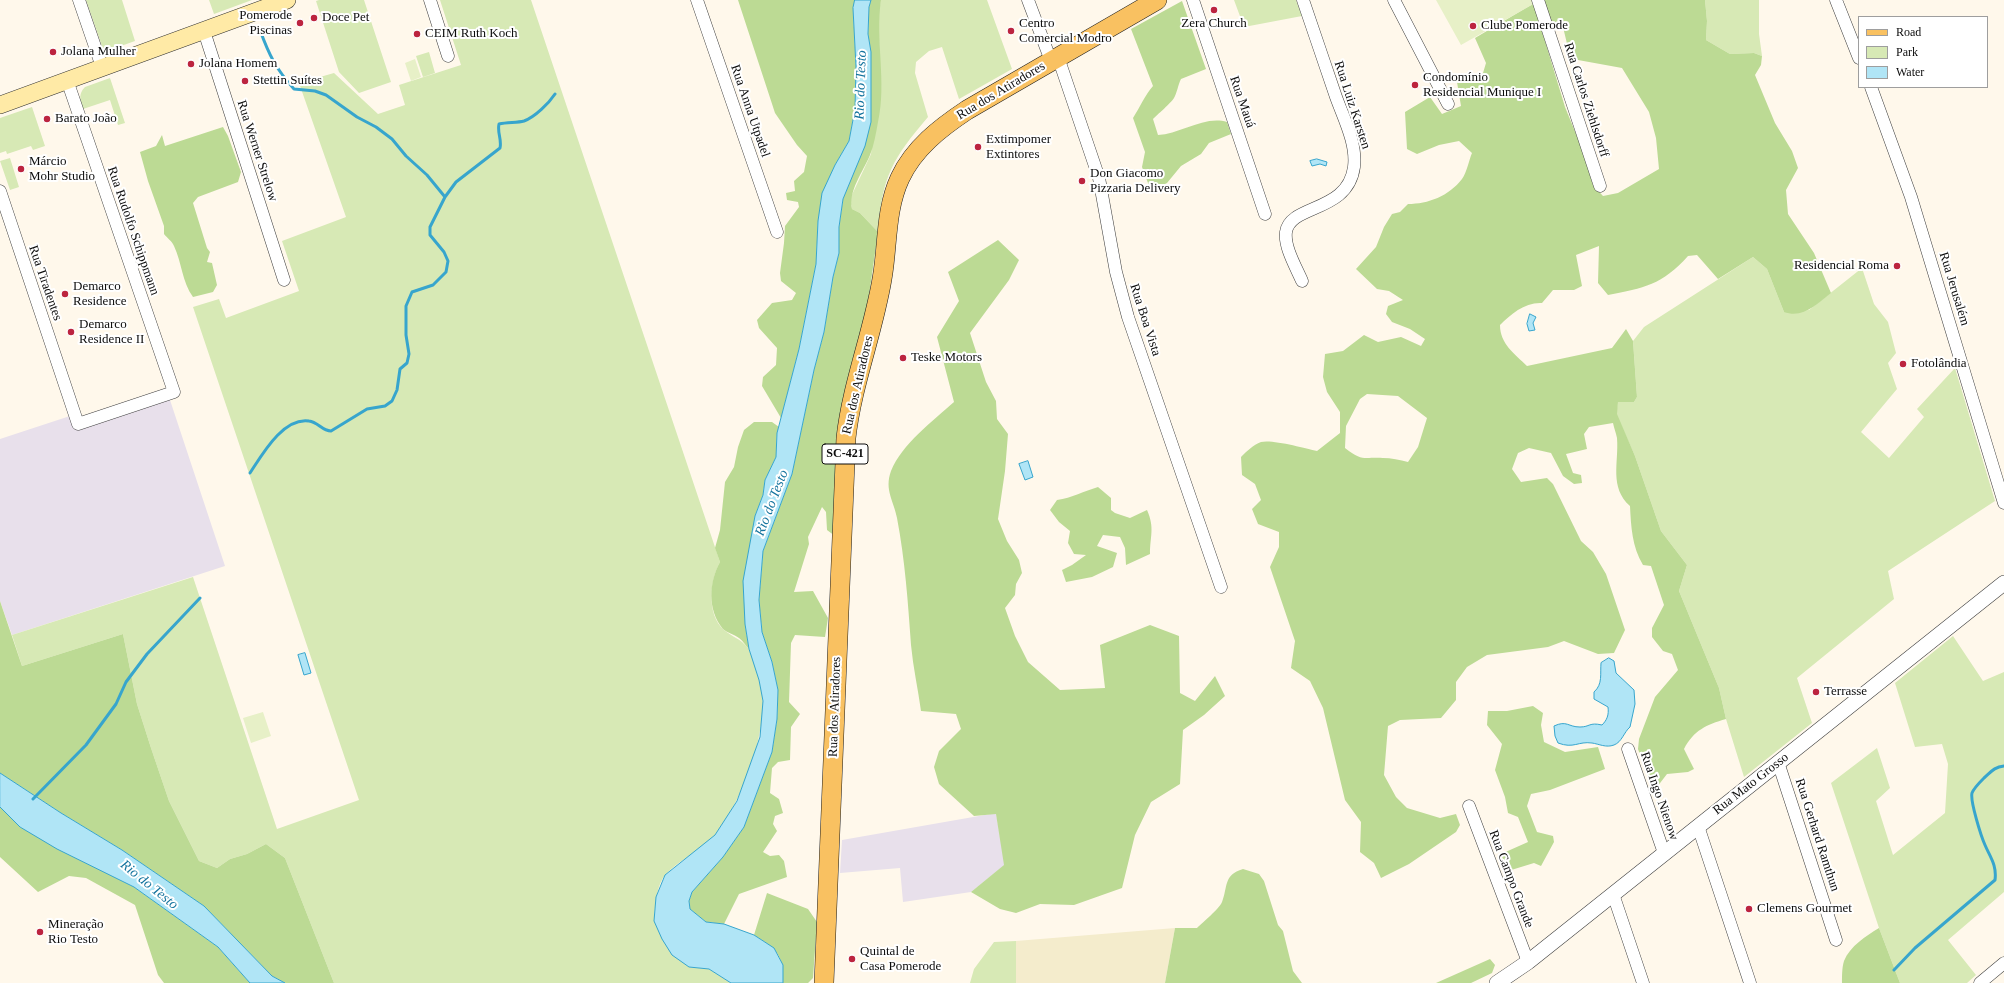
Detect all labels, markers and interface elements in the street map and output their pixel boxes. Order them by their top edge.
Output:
marker: Zera Church [1209,5,1219,15]
place label: Pomerode Piscinas [239,8,292,39]
place label: Doce Pet [322,10,369,26]
marker: Doce Pet [309,13,319,23]
place label: Centro Comercial Modro [1019,16,1112,47]
place label: Zera Church [1181,16,1247,32]
legend [1858,16,1988,88]
marker: Pomerode Piscinas [295,18,305,28]
place label: Clube Pomerode [1481,18,1568,34]
marker: Clube Pomerode [1468,21,1478,31]
text: Road [1896,25,1921,39]
place label: CEIM Ruth Koch [425,26,517,42]
marker: Centro Comercial Modro [1006,26,1016,36]
marker: CEIM Ruth Koch [412,29,422,39]
street label: Rua Carlos Ziehlsdorff [1560,41,1612,159]
place label: Jolana Mulher [61,44,136,60]
text: Park [1896,45,1918,59]
marker: Jolana Mulher [48,47,58,57]
water label: Rio do Testo [851,50,871,120]
place label: Jolana Homem [199,56,277,72]
street label: Rua dos Atiradores [954,58,1048,124]
marker: Jolana Homem [186,59,196,69]
street label: Rua Luiz Karsten [1330,59,1374,151]
street label: Rua Anna Utpadel [727,63,773,159]
text: Water [1896,65,1924,79]
place label: Condomínio Residencial Munique I [1423,70,1541,101]
place label: Stettin Suítes [253,73,322,89]
street label: Rua Mauá [1226,74,1258,130]
marker: Stettin Suítes [240,76,250,86]
marker: Condomínio Residencial Munique I [1410,80,1420,90]
street label: Rua Werner Strelow [233,98,281,204]
place label: Barato João [55,111,117,127]
marker: Barato João [42,114,52,124]
place label: Extimpomer Extintores [986,132,1051,163]
marker: Extimpomer Extintores [973,142,983,152]
place label: Márcio Mohr Studio [29,154,95,185]
marker: Márcio Mohr Studio [16,164,26,174]
street label: Rua Rudolfo Schippmann [104,165,162,297]
place label: Don Giacomo Pizzaria Delivery [1090,166,1181,197]
marker: Don Giacomo Pizzaria Delivery [1077,176,1087,186]
street label: Rua Tiradentes [25,243,65,323]
street label: Rua Jerusalém [1935,250,1973,328]
place label: Residencial Roma [1794,258,1889,274]
marker: Residencial Roma [1892,261,1902,271]
place label: Demarco Residence [73,279,126,310]
street label: Rua Boa Vista [1126,282,1164,358]
marker: Demarco Residence [60,289,70,299]
place label: Demarco Residence II [79,317,144,348]
marker: Demarco Residence II [66,327,76,337]
street label: Rua dos Atiradores [839,334,877,436]
place label: Teske Motors [911,350,982,366]
marker: Teske Motors [898,353,908,363]
place label: Fotolândia [1911,356,1967,372]
marker: Fotolândia [1898,359,1908,369]
road number: SC-421 [822,444,868,464]
water label: Rio do Testo [752,468,792,538]
street label: Rua dos Atiradores [825,657,845,757]
place label: Terrasse [1824,684,1867,700]
marker: Terrasse [1811,687,1821,697]
street label: Rua Ingo Nienow [1637,750,1681,842]
street label: Rua Mato Grosso [1710,750,1792,818]
street label: Rua Gerhard Ramthun [1791,777,1843,893]
street label: Rua Campo Grande [1485,828,1537,930]
water label: Rio do Testo [117,857,181,913]
place label: Clemens Gourmet [1757,901,1852,917]
marker: Clemens Gourmet [1744,904,1754,914]
place label: Mineração Rio Testo [48,917,104,948]
marker: Mineração Rio Testo [35,927,45,937]
place label: Quintal de Casa Pomerode [860,944,941,975]
marker: Quintal de Casa Pomerode [847,954,857,964]

